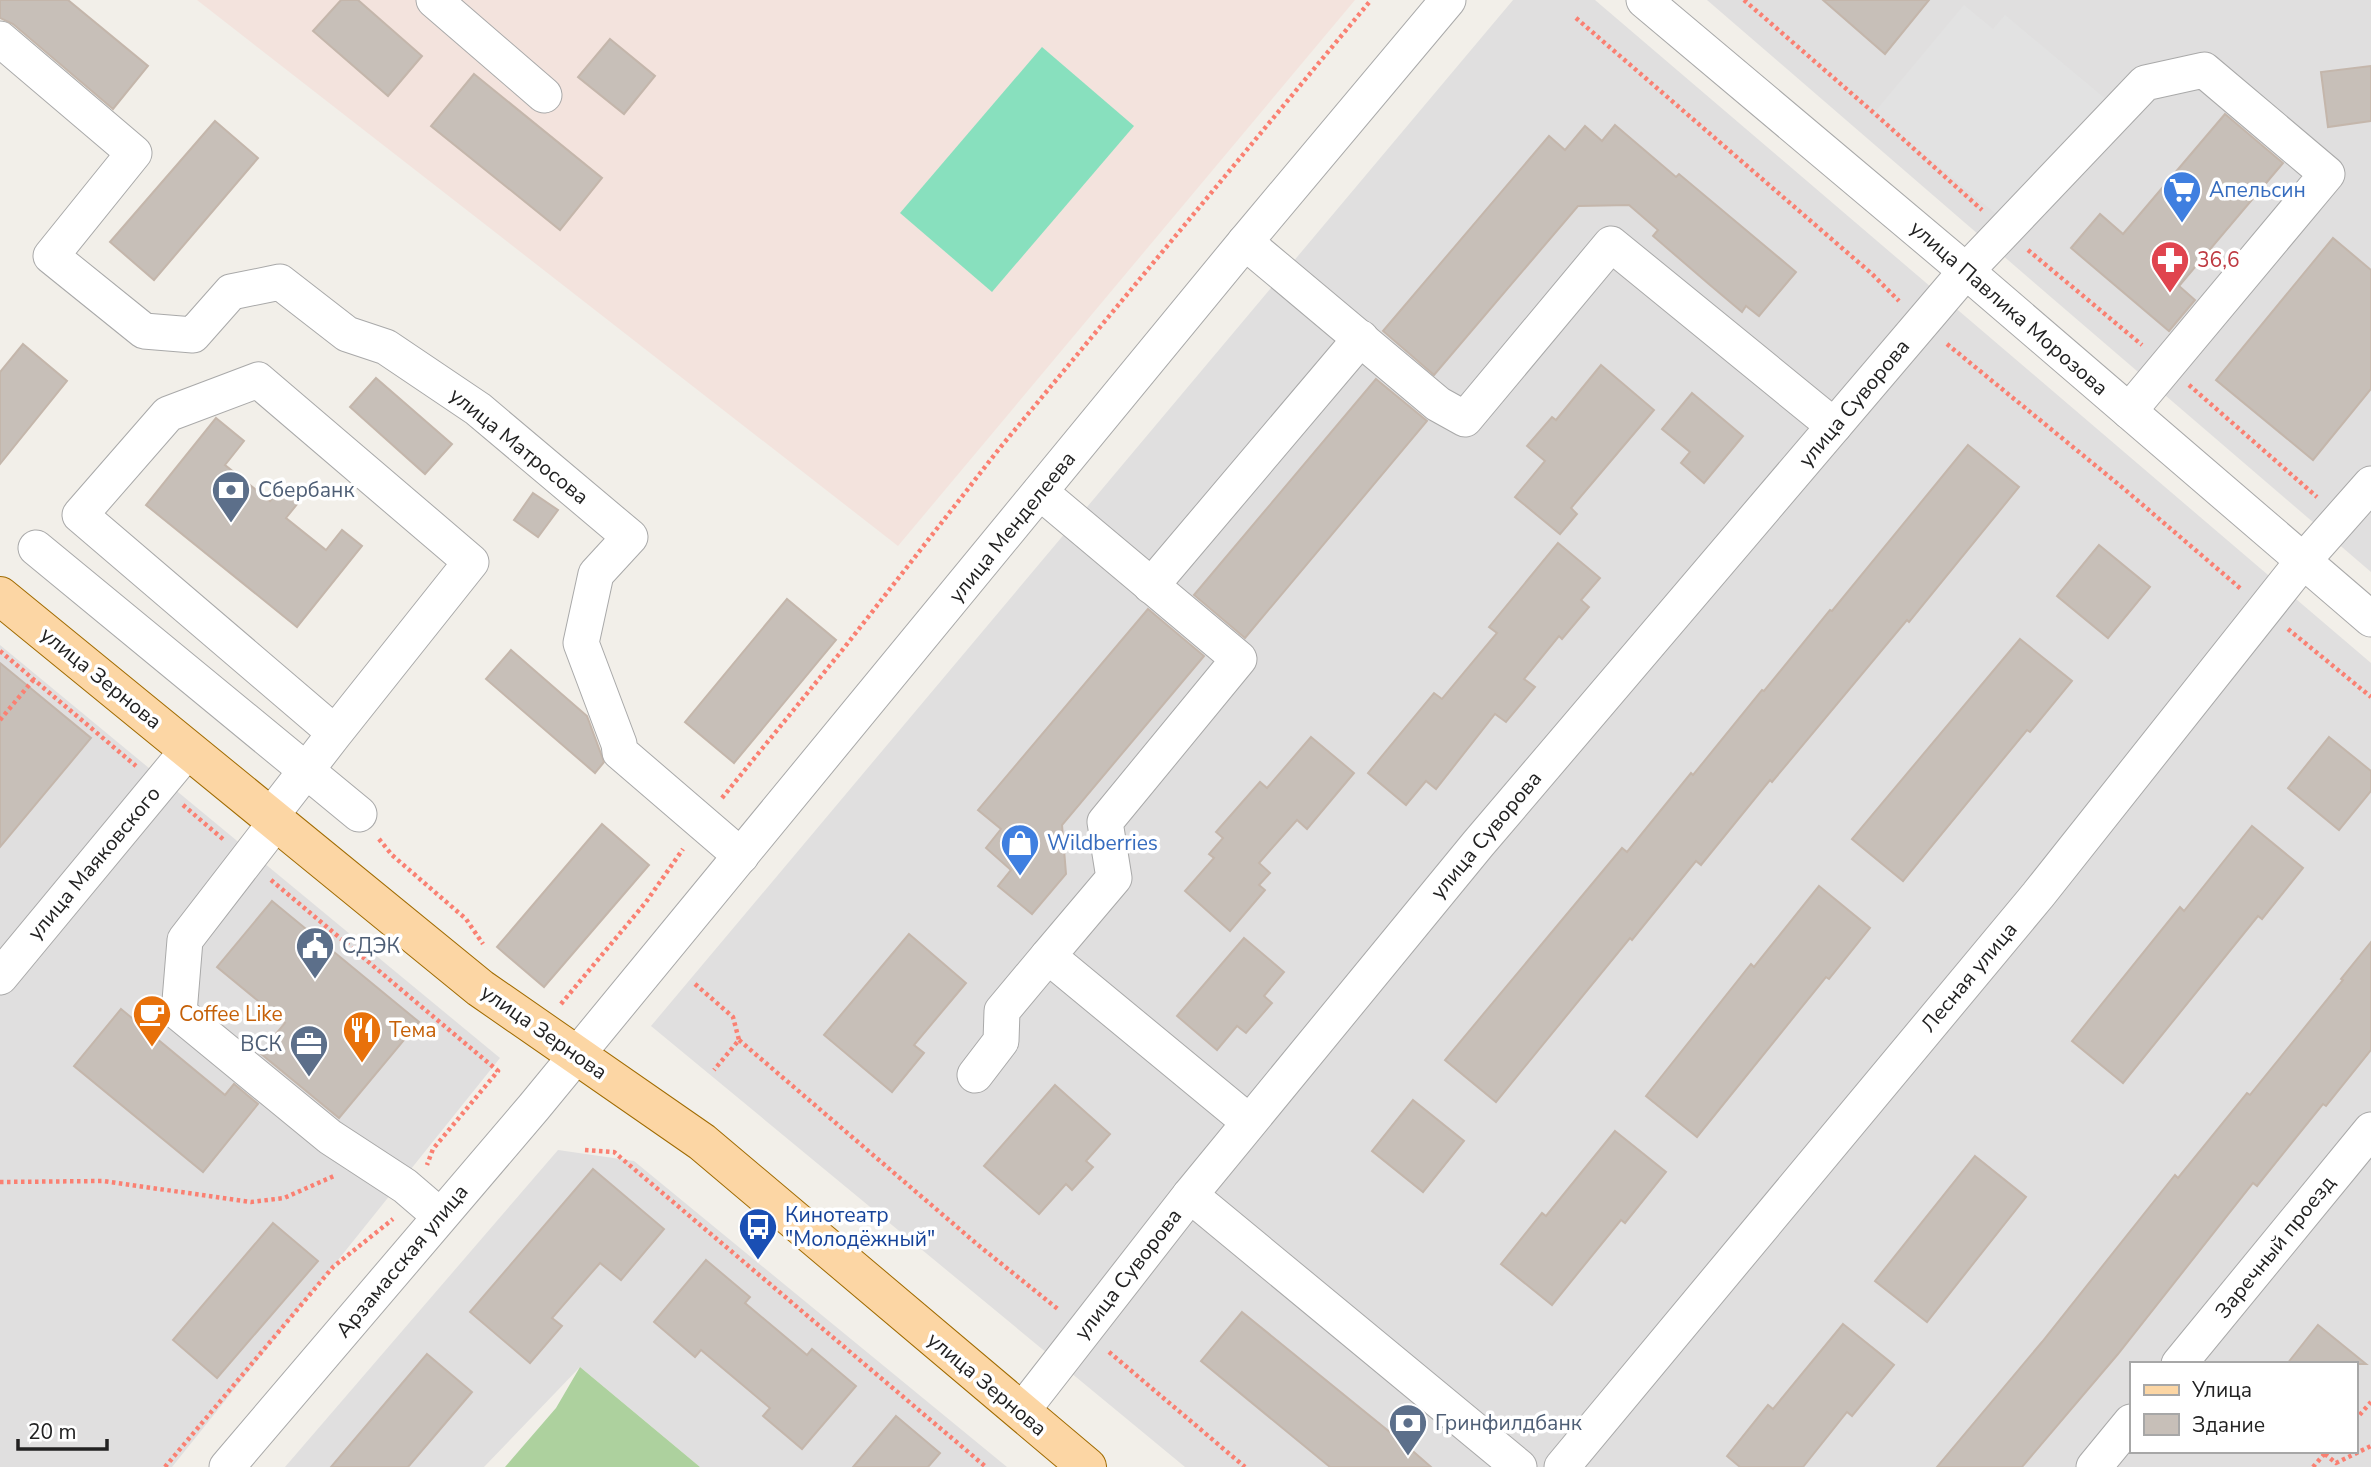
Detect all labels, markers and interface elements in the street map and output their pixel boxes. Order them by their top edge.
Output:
supermarket icon: Апельсин [2161,169,2203,224]
place label: Апельсин [2209,176,2306,204]
street label: улица Павлика Морозова [1904,214,2114,402]
pharmacy icon: 36,6 [2149,239,2191,294]
place label: 36,6 [2197,246,2240,274]
street label: улица Суворова [1792,333,1916,473]
street label: улица Матросова [444,381,594,511]
street label: улица Менделеева [942,445,1082,609]
bank icon: Сбербанк [210,469,252,524]
place label: Сбербанк [258,476,355,504]
street label: улица Зернова [35,620,167,736]
street label: улица Суворова [1424,765,1548,905]
street label: улица Маяковского [21,780,167,946]
shop icon: Wildberries [999,822,1041,877]
place label: Wildberries [1047,829,1158,857]
street label: Лесная улица [1915,916,2023,1038]
public building icon: СДЭК [294,925,336,980]
place label: СДЭК [342,932,401,960]
street label: улица Зернова [475,978,613,1086]
cafe icon: Coffee Like [131,993,173,1048]
place label: Coffee Like [179,1000,283,1028]
restaurant icon: Тема [341,1009,383,1064]
place label: Тема [389,1016,437,1044]
office icon: ВСК [288,1023,330,1078]
place label: ВСК [240,1030,283,1058]
street label: Заречный проезд [2209,1170,2341,1324]
street label: Арзамасская улица [330,1178,474,1344]
place label: Кинотеатр "Молодёжный" [785,1201,935,1253]
street label: улица Суворова [1068,1203,1188,1345]
bus stop icon: Кинотеатр "Молодёжный" [737,1206,779,1261]
street label: улица Зернова [921,1326,1053,1442]
legend [2130,1362,2357,1453]
text: Улица [2191,1376,2252,1404]
bank icon: Гринфилдбанк [1387,1402,1429,1457]
scale bar [18,1408,107,1452]
place label: Гринфилдбанк [1435,1409,1583,1437]
text: Здание [2192,1411,2265,1439]
text: 20 m [28,1418,77,1446]

